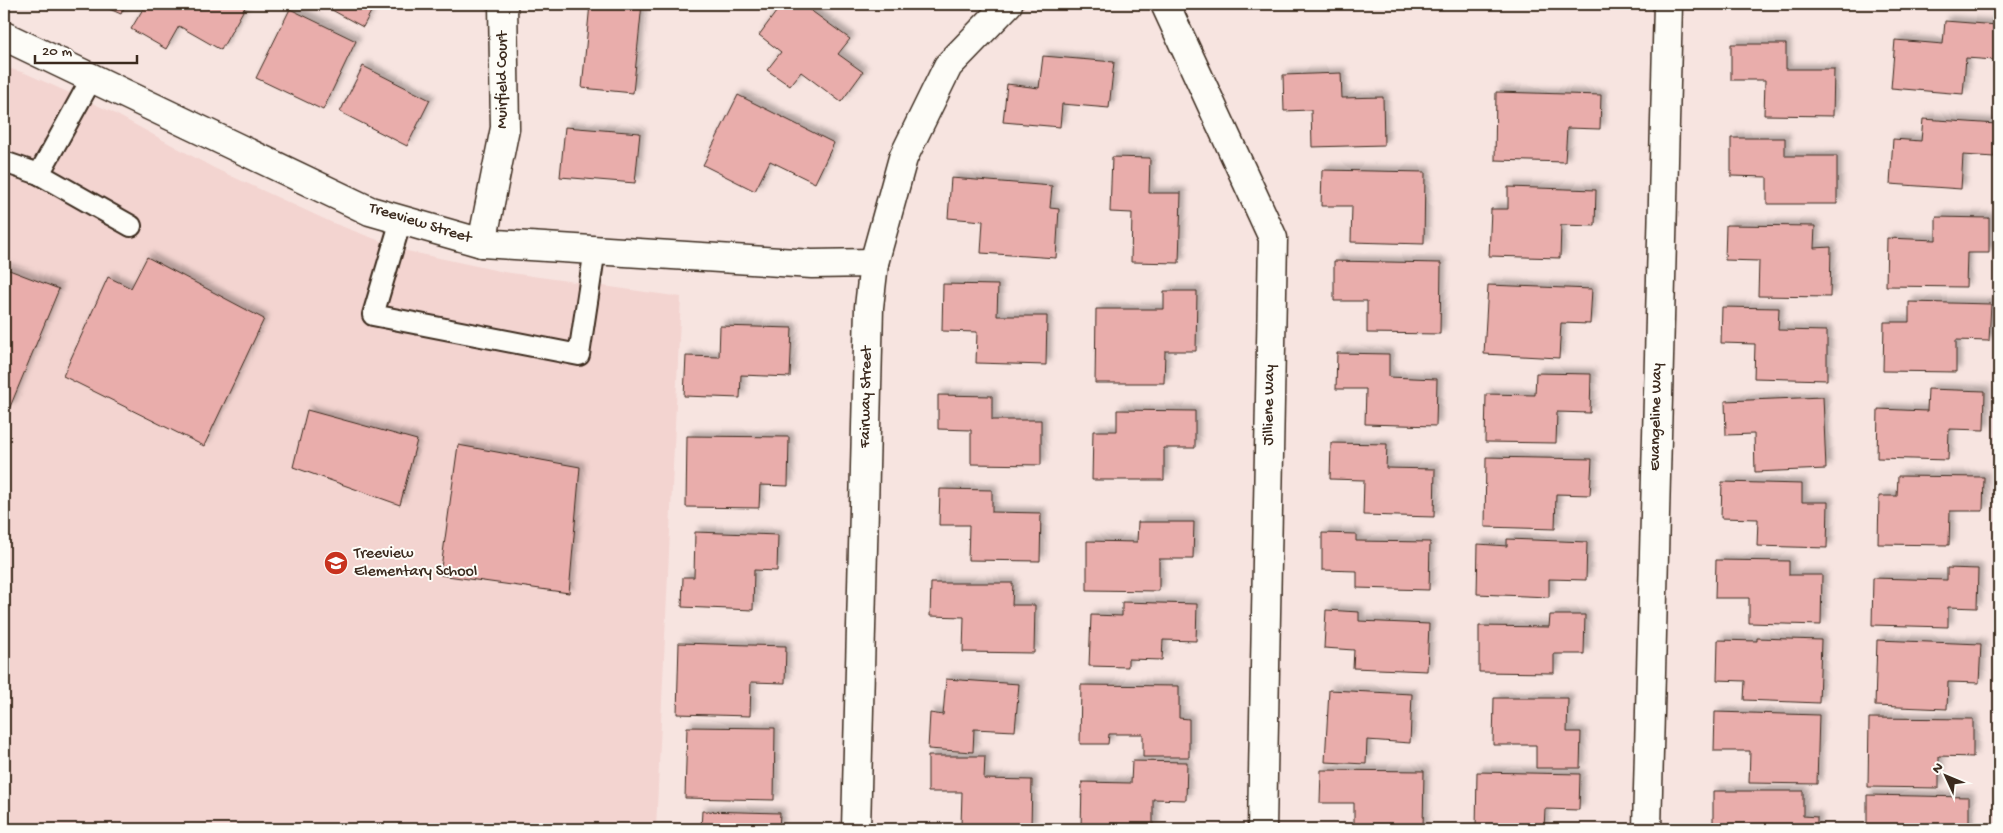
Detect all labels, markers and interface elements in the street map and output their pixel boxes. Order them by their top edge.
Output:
street label: Muirfield Court [494,30,513,129]
scale bar [35,32,138,64]
text: 20 m [42,43,72,61]
street label: Treeview Street [366,199,475,249]
street label: Fairway Street [857,344,877,449]
street label: Evangeline Way [1647,363,1667,471]
street label: Jilliene Way [1260,364,1280,446]
place label: Treeview Elementary School [353,545,477,582]
school or university icon: Treeview Elementary School [323,550,349,576]
north arrow [1920,750,1970,800]
text: N [1929,760,1948,778]

